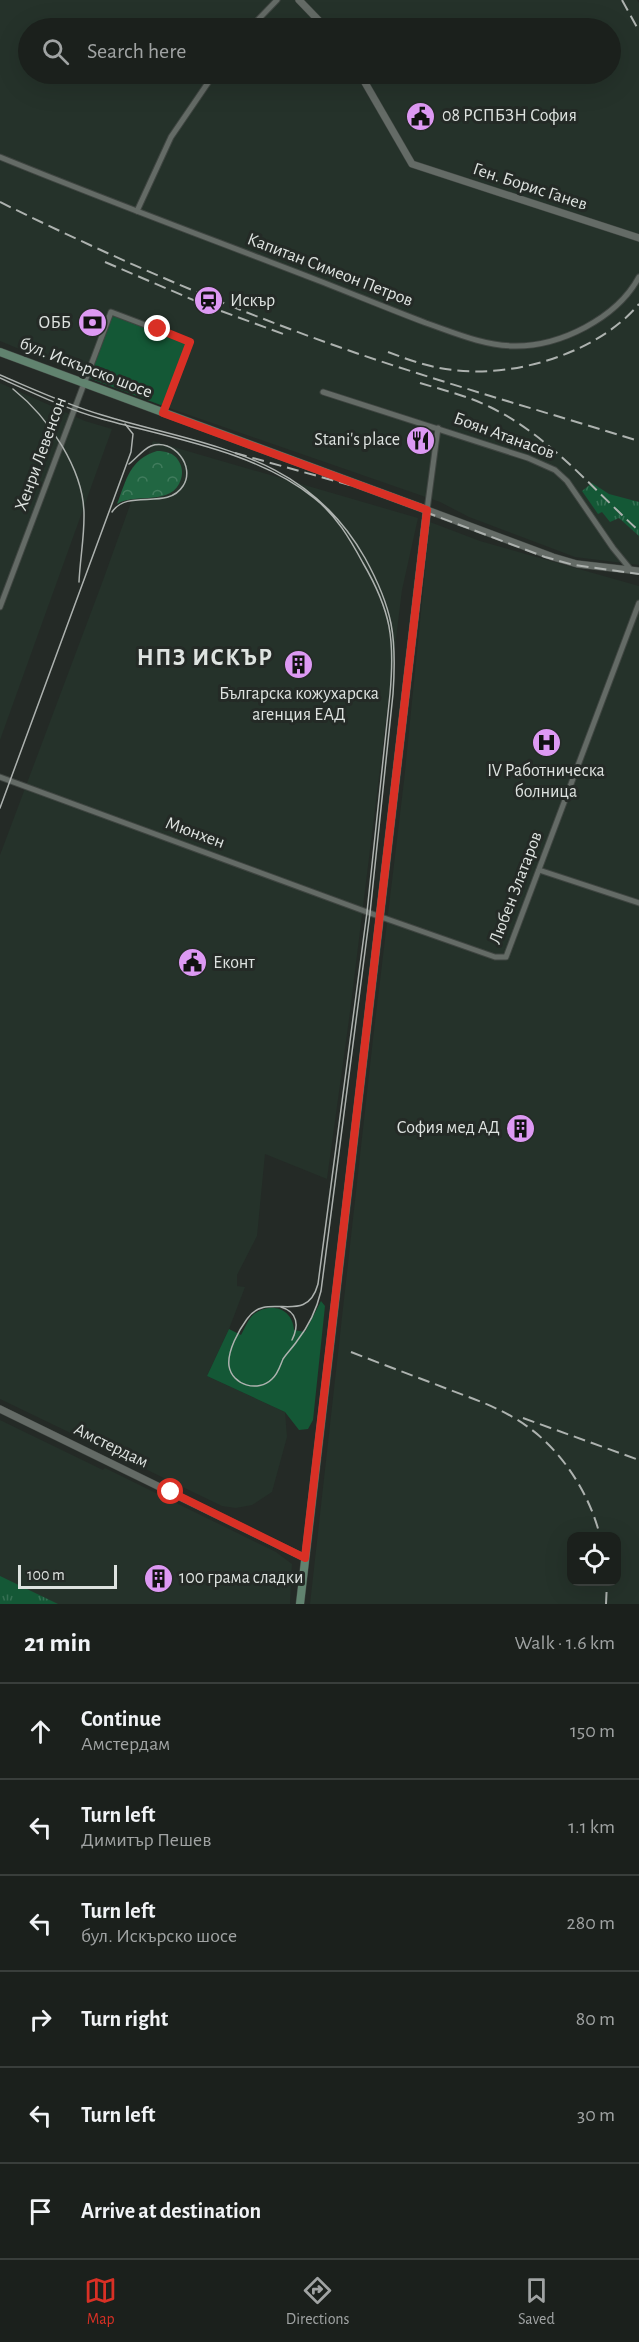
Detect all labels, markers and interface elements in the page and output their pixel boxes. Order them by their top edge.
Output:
search box [18,18,621,84]
icon: search [39,35,72,68]
text: Search here [87,40,186,62]
public building icon: 08 РСПБЗН София [405,100,437,132]
place label: 08 РСПБЗН София [442,107,577,125]
street label: Ген. Борис Ганев [471,160,589,214]
street label: Капитан Симеон Петров [245,230,415,310]
station icon: Искър [193,285,225,317]
place label: Искър [230,292,275,310]
bank icon: ОББ [76,307,108,339]
place label: ОББ [38,314,71,332]
route end [144,315,170,341]
street label: бул. Искърско шосе [17,333,155,402]
street label: Хенри Левенсон [12,395,70,513]
street label: Боян Атанасов [451,409,557,463]
restaurant icon: Stani's place [405,424,437,456]
place label: Stani's place [314,431,400,449]
district label: НПЗ ИСКЪР [137,646,273,670]
building icon: Българска кожухарска агенция ЕАД [283,649,315,681]
place label: Българска кожухарска агенция ЕАД [219,685,379,724]
hospital icon: IV Работническа болница [530,726,562,758]
place label: IV Работническа болница [487,761,605,801]
street label: Мюнхен [163,814,227,852]
street label: Любен Златаров [485,829,546,947]
public building icon: Еконт [176,947,208,979]
place label: Еконт [213,954,255,972]
building icon: София мед АД [505,1112,537,1144]
place label: София мед АД [396,1119,500,1137]
street label: Амстердам [71,1420,151,1472]
route start [157,1478,183,1504]
map controls [567,1532,621,1586]
button: locate [567,1532,621,1586]
scale bar [18,1562,117,1590]
building icon: 100 грама сладки [142,1562,174,1594]
text: 100 m [27,1567,65,1583]
place label: 100 грама сладки [179,1569,303,1587]
text: 21 min [24,1630,91,1656]
text: Walk · 1.6 km [514,1633,615,1653]
text: Continue [81,1708,161,1730]
icon: ahead [24,1715,57,1748]
text: 150 m [570,1721,615,1741]
text: Амстердам [81,1734,170,1754]
text: Turn left [81,1804,155,1826]
icon: left [24,1811,57,1844]
text: 1.1 km [568,1817,615,1837]
text: Димитър Пешев [81,1830,212,1850]
text: Turn left [81,1900,155,1922]
icon: left [24,1907,57,1940]
text: 280 m [567,1913,615,1933]
text: бул. Искърско шосе [81,1926,237,1946]
icon: right [24,2003,57,2036]
text: Turn right [81,2008,168,2030]
text: 80 m [576,2009,615,2029]
icon: left [24,2099,57,2132]
text: Turn left [81,2104,155,2126]
text: 30 m [577,2105,615,2125]
icon: arrive [24,2195,57,2228]
text: Arrive at destination [81,2200,261,2222]
tab: Map [84,2274,117,2329]
tab: Directions [286,2274,350,2329]
tab: Saved [518,2274,555,2329]

